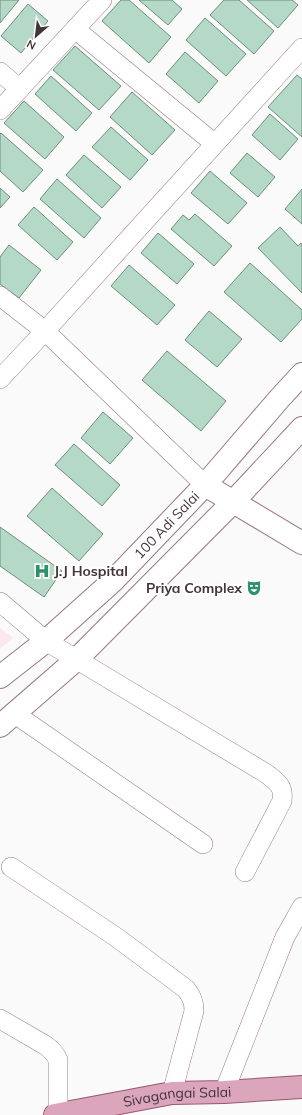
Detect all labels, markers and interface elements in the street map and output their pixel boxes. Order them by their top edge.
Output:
north arrow [16,16,56,56]
text: N [24,37,38,53]
street label: 100 Adi Salai [130,487,203,562]
hospital icon: J.J Hospital [33,562,51,580]
place label: J.J Hospital [54,562,128,580]
place label: Priya Complex [146,579,242,597]
theatre icon: Priya Complex [245,579,263,597]
street label: Sivagangai Salai [122,1083,232,1111]

